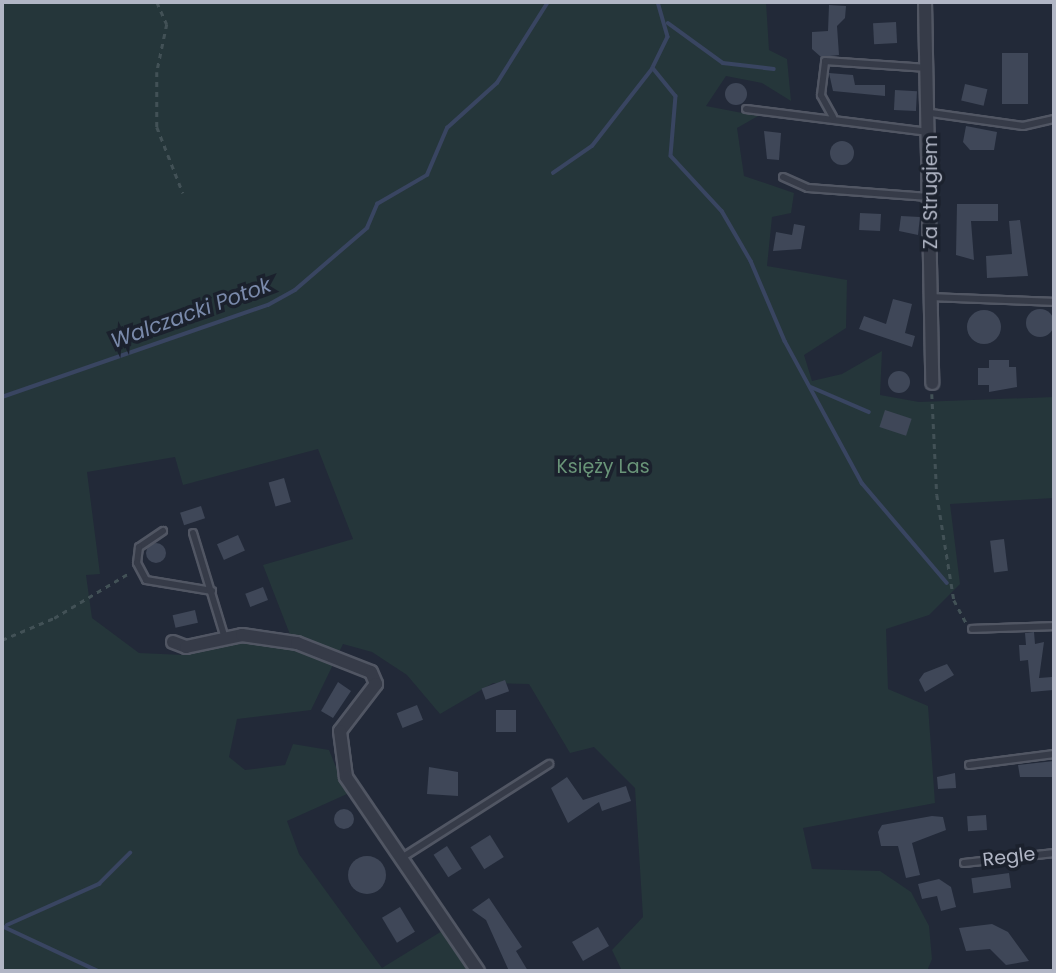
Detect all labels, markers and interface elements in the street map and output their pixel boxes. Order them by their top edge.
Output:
street label: Za Strugiem [920,135,942,249]
water label: Walczacki Potok [107,272,275,354]
park label: Księży Las [556,456,650,478]
street label: Regle [981,842,1037,872]

